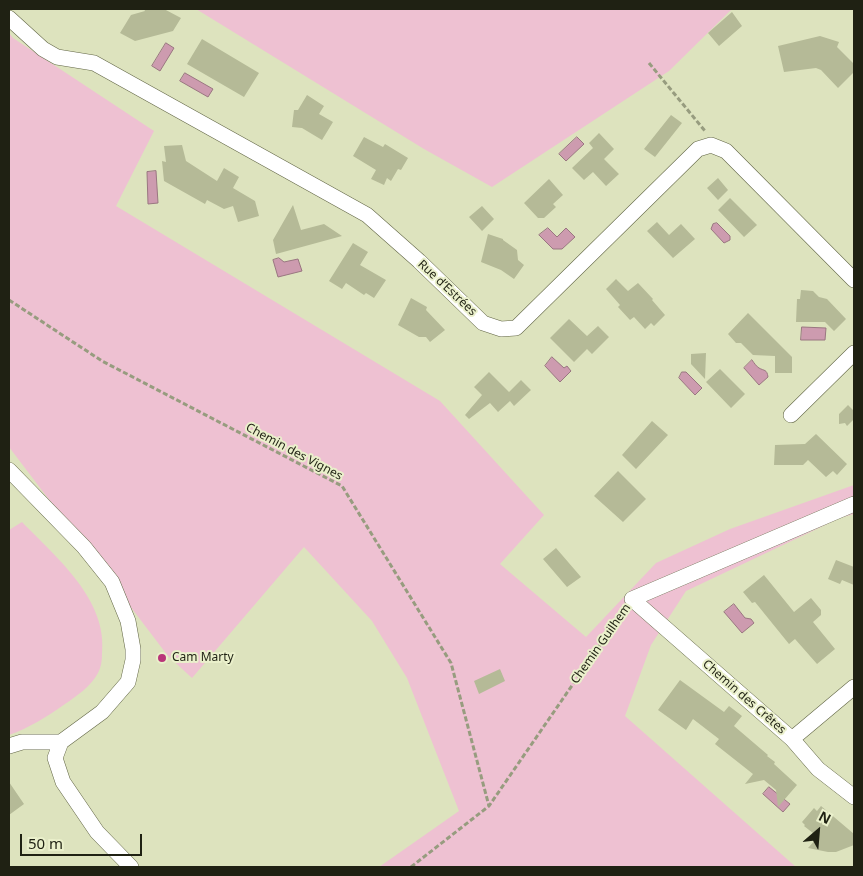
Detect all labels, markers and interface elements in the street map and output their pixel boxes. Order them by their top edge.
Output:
street label: Rue d’Estrées [415,257,479,319]
street label: Chemin des Vignes [243,420,345,484]
street label: Chemin Guilhem [568,601,634,687]
place label: Cam Marty [172,651,234,665]
marker: Cam Marty [156,652,168,664]
street label: Chemin des Crêtes [699,657,789,737]
north arrow [793,806,843,856]
text: N [816,806,834,828]
scale bar [22,824,145,856]
text: 50 m [28,833,63,853]

